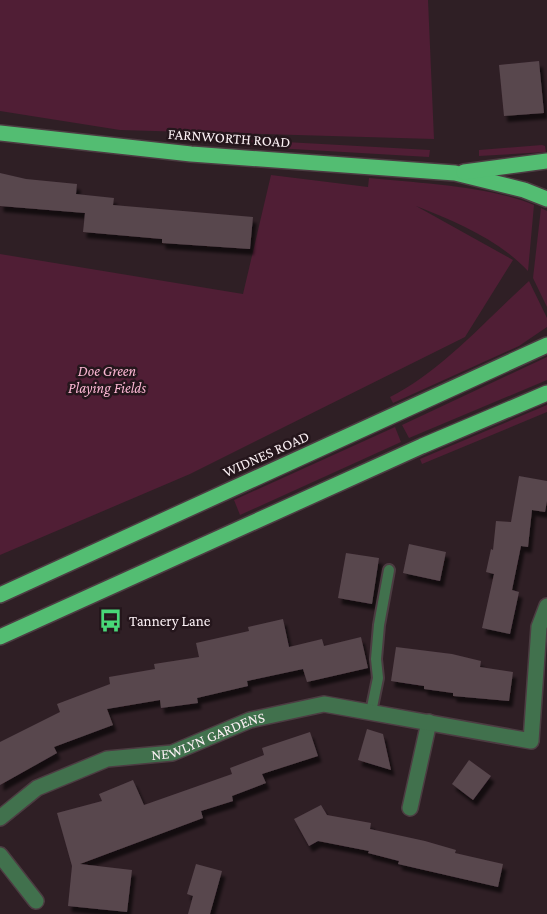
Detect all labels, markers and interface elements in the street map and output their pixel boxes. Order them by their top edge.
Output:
street label: FARNWORTH ROAD [167,126,291,150]
park label: Doe Green Playing Fields [68,363,146,397]
street label: WIDNES ROAD [220,428,312,480]
bus stop icon: Tannery Lane [98,608,124,634]
place label: Tannery Lane [129,613,211,630]
street label: NEWLYN GARDENS [151,709,266,763]

